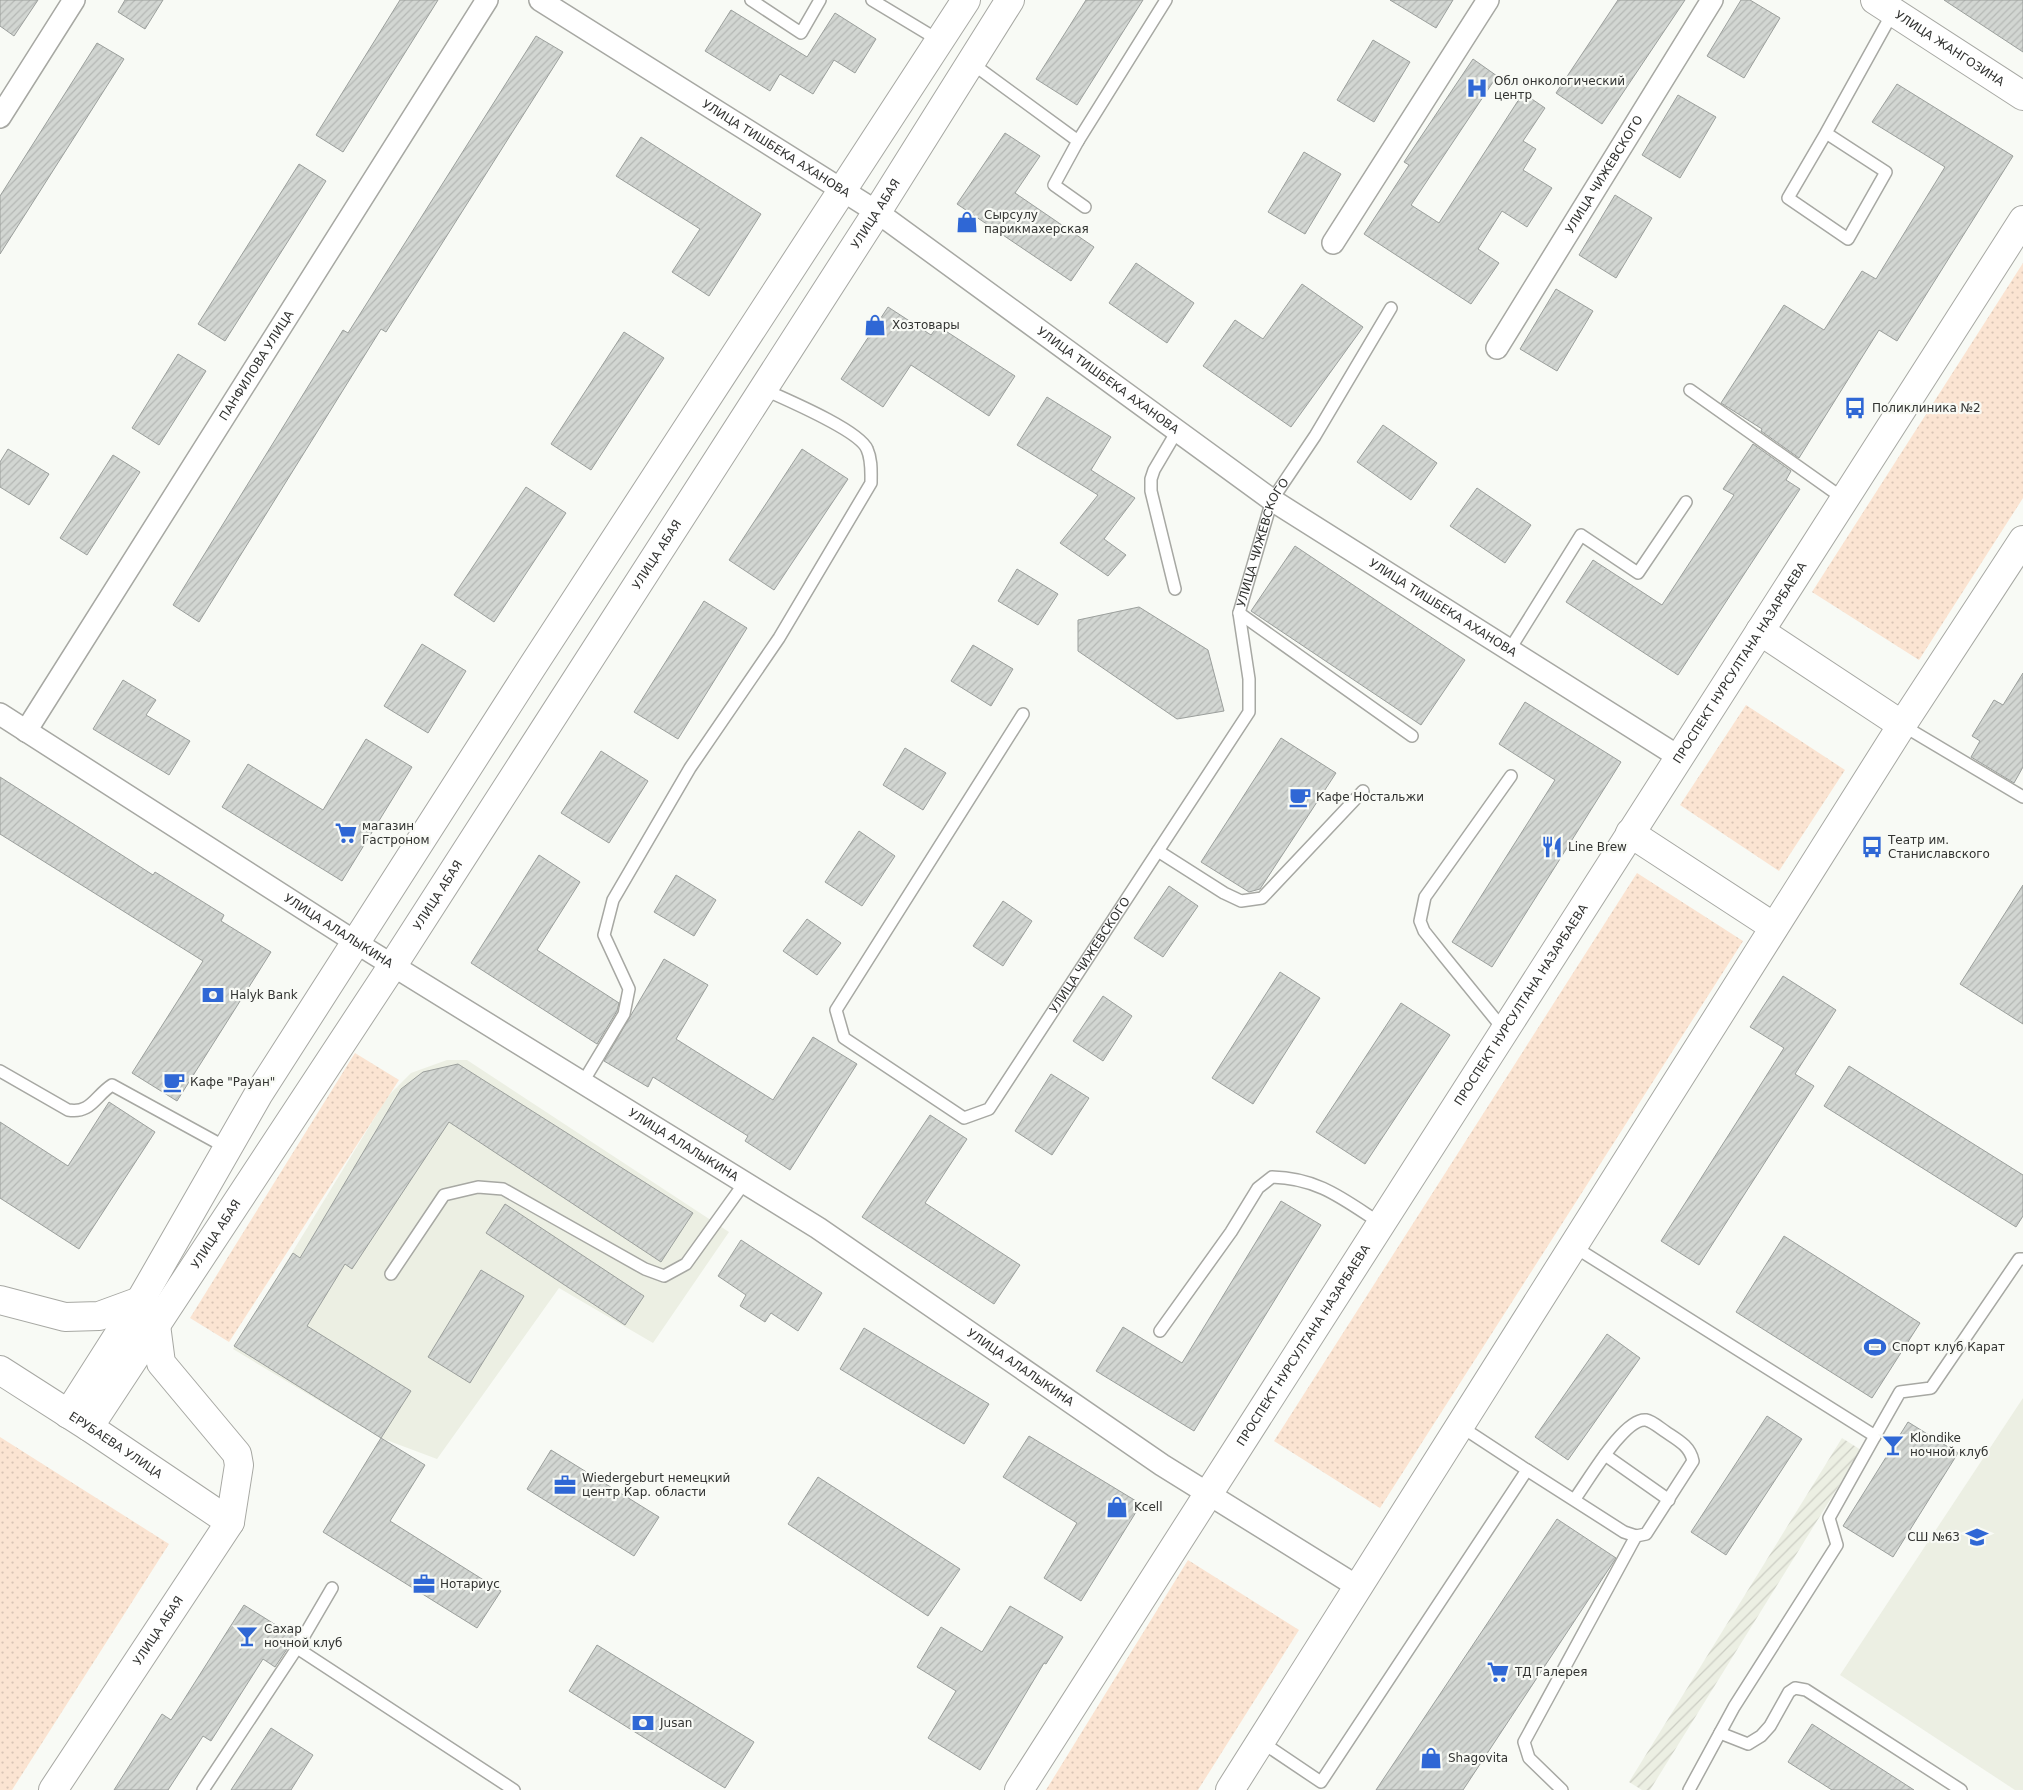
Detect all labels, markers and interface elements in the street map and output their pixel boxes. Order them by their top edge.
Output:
street label: УЛИЦА ЖАНГОЗИНА [1892,8,2008,89]
place label: Обл онкологический центр [1494,74,1625,102]
hospital icon: Обл онкологический центр [1464,75,1490,101]
street label: УЛИЦА ТИШБЕКА АХАНОВА [700,97,853,201]
street label: УЛИЦА ЧИЖЕВСКОГО [1563,113,1646,236]
street label: УЛИЦА АБАЯ [848,176,903,251]
place label: Сырсулу парикмахерская [984,208,1089,236]
shop icon: Сырсулу парикмахерская [954,209,980,235]
street label: ПАНФИЛОВА УЛИЦА [217,307,297,423]
shop icon: Хозтовары [862,312,888,338]
place label: Хозтовары [892,318,960,332]
street label: УЛИЦА ТИШБЕКА АХАНОВА [1034,324,1182,437]
bus stop icon: Поликлиника №2 [1842,395,1868,421]
place label: Поликлиника №2 [1872,401,1981,415]
street label: УЛИЦА ЧИЖЕВСКОГО [1234,475,1292,609]
street label: УЛИЦА АБАЯ [629,517,684,592]
street label: УЛИЦА ТИШБЕКА АХАНОВА [1366,556,1520,660]
street label: ПРОСПЕКТ НУРСУЛТАНА НАЗАРБАЕВА [1670,559,1810,766]
cafe icon: Кафе Ностальжи [1287,784,1313,810]
place label: Кафе Ностальжи [1316,790,1424,804]
place label: магазин Гастроном [362,819,429,847]
supermarket icon: магазин Гастроном [333,820,359,846]
place label: Театр им. Станиславского [1887,833,1990,861]
restaurant icon: Line Brew [1539,834,1565,860]
bus stop icon: Театр им. Станиславского [1859,834,1885,860]
place label: Line Brew [1568,840,1627,854]
street label: УЛИЦА АБАЯ [410,858,465,933]
street label: УЛИЦА АЛАЛЫКИНА [281,891,396,971]
street label: УЛИЦА ЧИЖЕВСКОГО [1047,894,1133,1016]
street label: ПРОСПЕКТ НУРСУЛТАНА НАЗАРБАЕВА [1452,901,1591,1108]
bank icon: Halyk Bank [200,982,226,1008]
place label: Halyk Bank [230,988,298,1002]
cafe icon: Кафе "Рауан" [161,1069,187,1095]
place label: Кафе "Рауан" [190,1075,275,1089]
street label: УЛИЦА АЛАЛЫКИНА [626,1106,742,1185]
street label: УЛИЦА АБАЯ [188,1197,244,1271]
street label: ПРОСПЕКТ НУРСУЛТАНА НАЗАРБАЕВА [1234,1241,1373,1449]
street label: УЛИЦА АЛАЛЫКИНА [964,1326,1077,1410]
sports icon: Спорт клуб Карат [1862,1334,1888,1360]
place label: Спорт клуб Карат [1892,1340,2005,1354]
street label: ЕРУБАЕВА УЛИЦА [66,1409,166,1482]
place label: Klondike ночной клуб [1910,1431,1989,1459]
bar icon: Klondike ночной клуб [1880,1432,1906,1458]
place label: Wiedergeburt немецкий центр Кар. области [582,1471,730,1499]
office icon: Wiedergeburt немецкий центр Кар. области [552,1472,578,1498]
shop icon: Kcell [1104,1494,1130,1520]
place label: Kcell [1134,1500,1163,1514]
school or university icon: СШ №63 [1964,1524,1990,1550]
place label: СШ №63 [1907,1530,1960,1544]
office icon: Нотариус [411,1571,437,1597]
place label: Нотариус [440,1577,500,1591]
street label: УЛИЦА АБАЯ [130,1594,186,1668]
place label: Сахар ночной клуб [264,1622,343,1650]
bar icon: Сахар ночной клуб [234,1623,260,1649]
supermarket icon: ТД Галерея [1485,1659,1511,1685]
place label: ТД Галерея [1514,1665,1587,1679]
bank icon: Jusan [630,1710,656,1736]
place label: Jusan [659,1716,692,1730]
shop icon: Shagovita [1418,1745,1444,1771]
place label: Shagovita [1448,1751,1508,1765]

